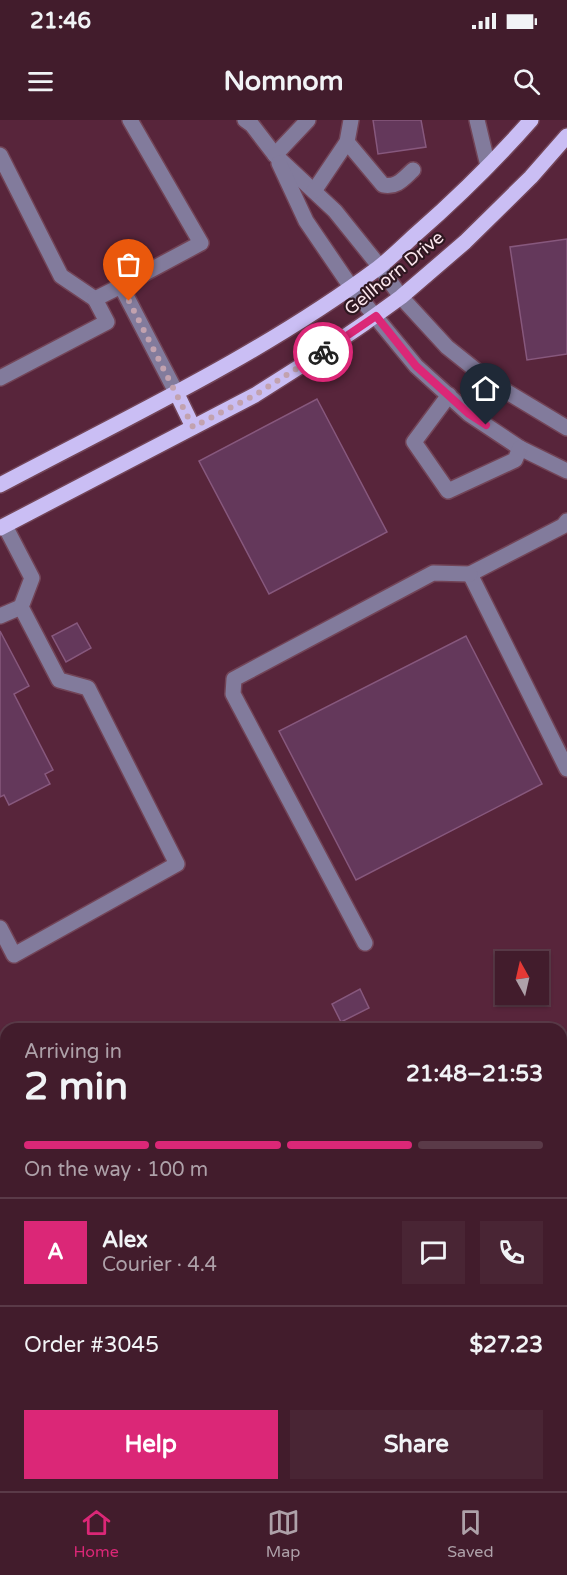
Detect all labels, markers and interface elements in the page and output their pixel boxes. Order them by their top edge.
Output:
text: 21:46 [30,8,91,34]
icon: menu [24,65,57,98]
text: Nomnom [223,65,344,98]
icon: search [510,65,543,98]
street label: Gellhorn Drive [340,226,448,320]
pin [103,239,154,301]
icon: bag [112,248,145,281]
courier [293,322,353,382]
icon: bike [307,336,340,369]
pin [460,363,511,425]
icon: home [469,372,502,405]
north arrow [495,951,549,1005]
map controls [495,951,549,1005]
text: Arriving in [24,1040,122,1064]
text: 21:48–21:53 [406,1061,543,1087]
text: 2 min [24,1063,128,1110]
text: On the way · 100 m [24,1158,208,1182]
button: chat [402,1221,465,1284]
button: phone [480,1221,543,1284]
text: Alex [102,1227,148,1253]
text: A [47,1239,64,1265]
text: Courier · 4.4 [102,1253,217,1277]
text: Order #3045 [24,1332,159,1358]
text: $27.23 [470,1332,543,1358]
button: Help [24,1410,278,1479]
button: Share [290,1410,543,1479]
tab: Home [73,1506,119,1562]
tab: Map [266,1506,300,1562]
tab: Saved [447,1506,493,1562]

